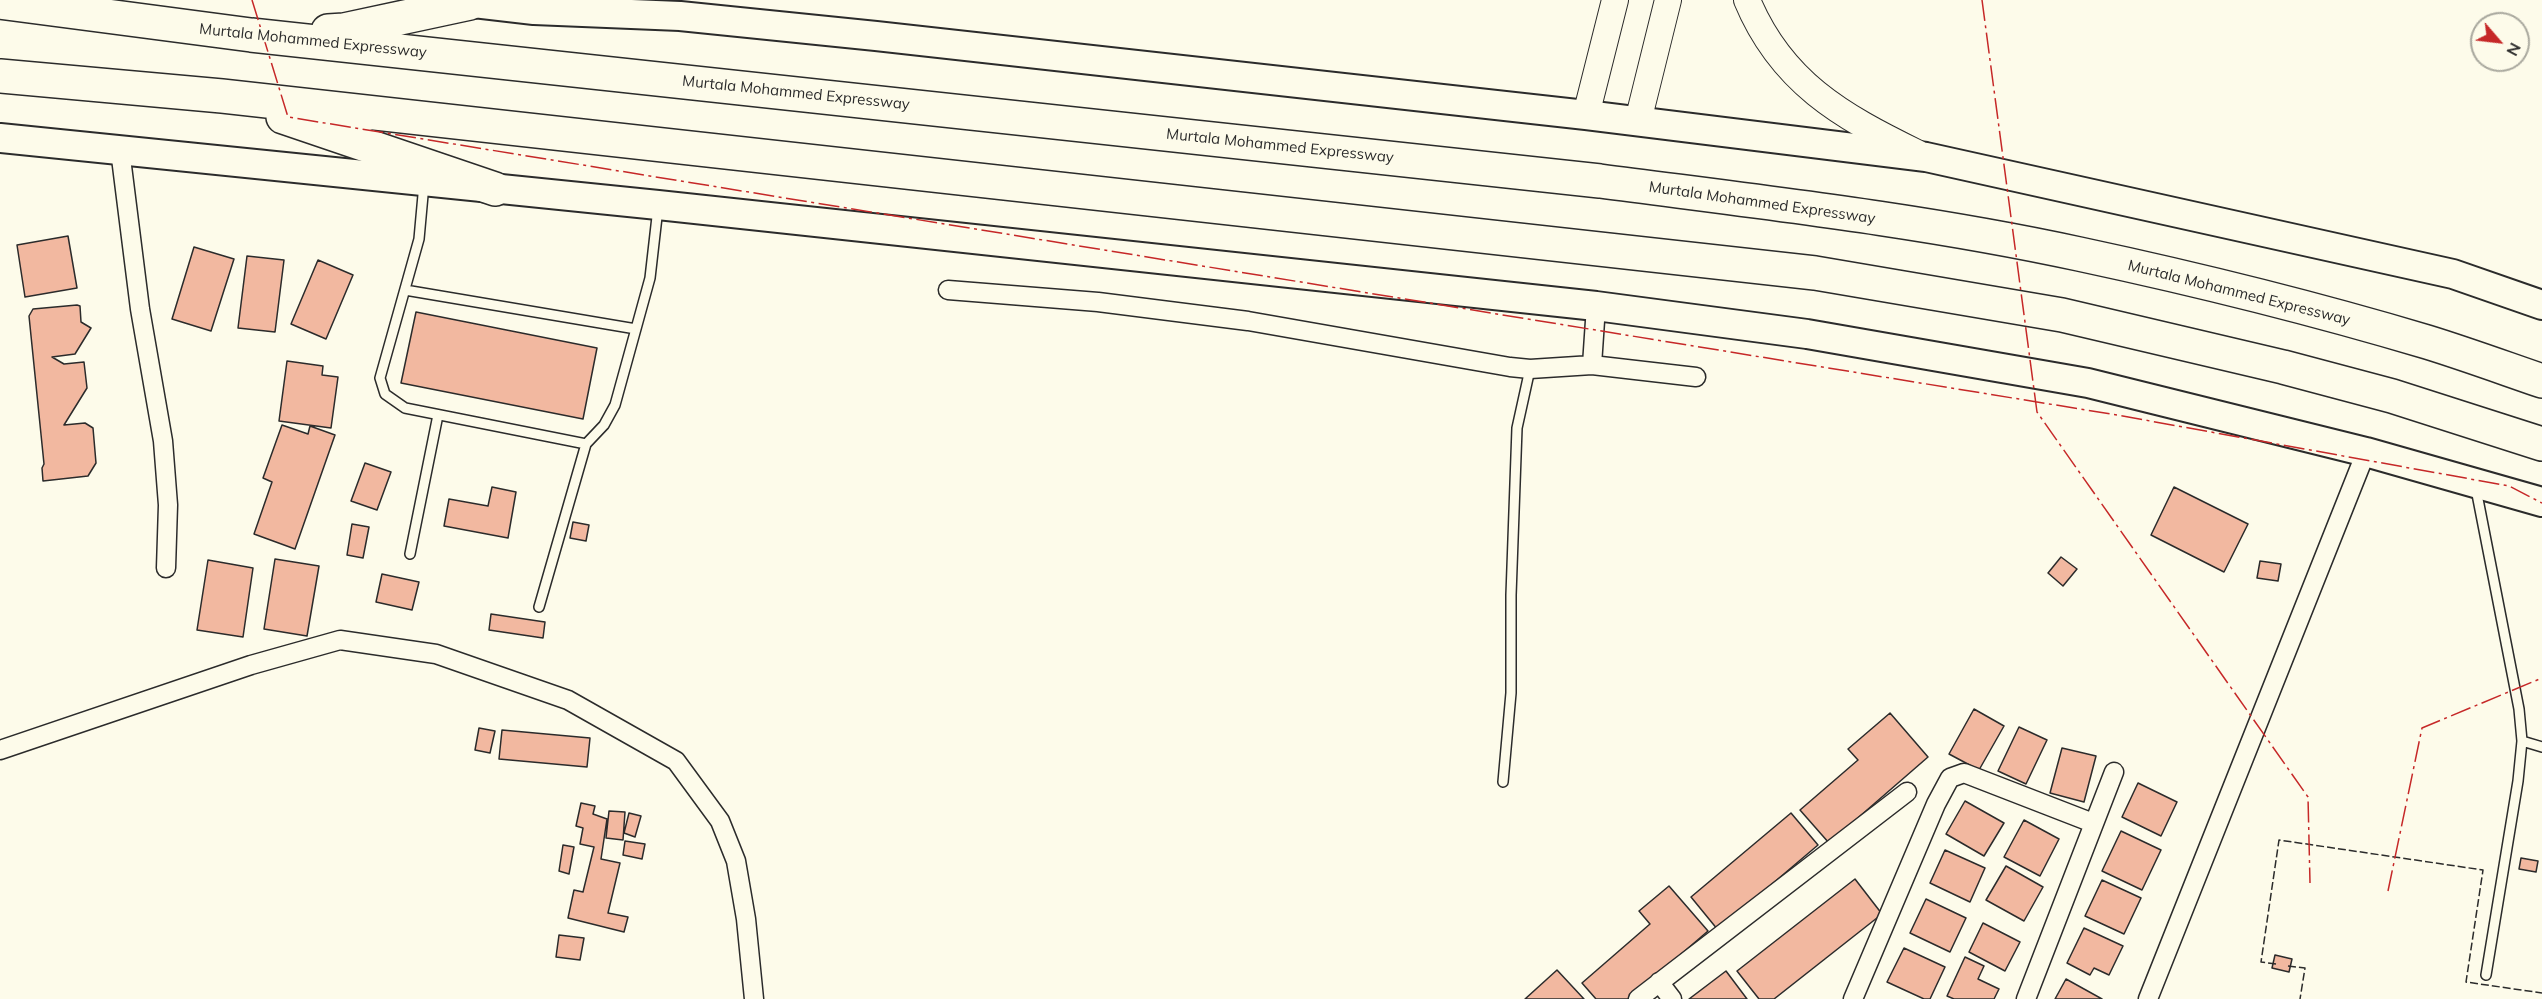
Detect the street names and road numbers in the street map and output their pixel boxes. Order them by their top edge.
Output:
street label: Murtala Mohammed Expressway [198,20,428,62]
street label: Murtala Mohammed Expressway [681,72,911,114]
street label: Murtala Mohammed Expressway [1165,125,1395,167]
street label: Murtala Mohammed Expressway [1648,178,1876,228]
street label: Murtala Mohammed Expressway [2126,257,2352,329]

